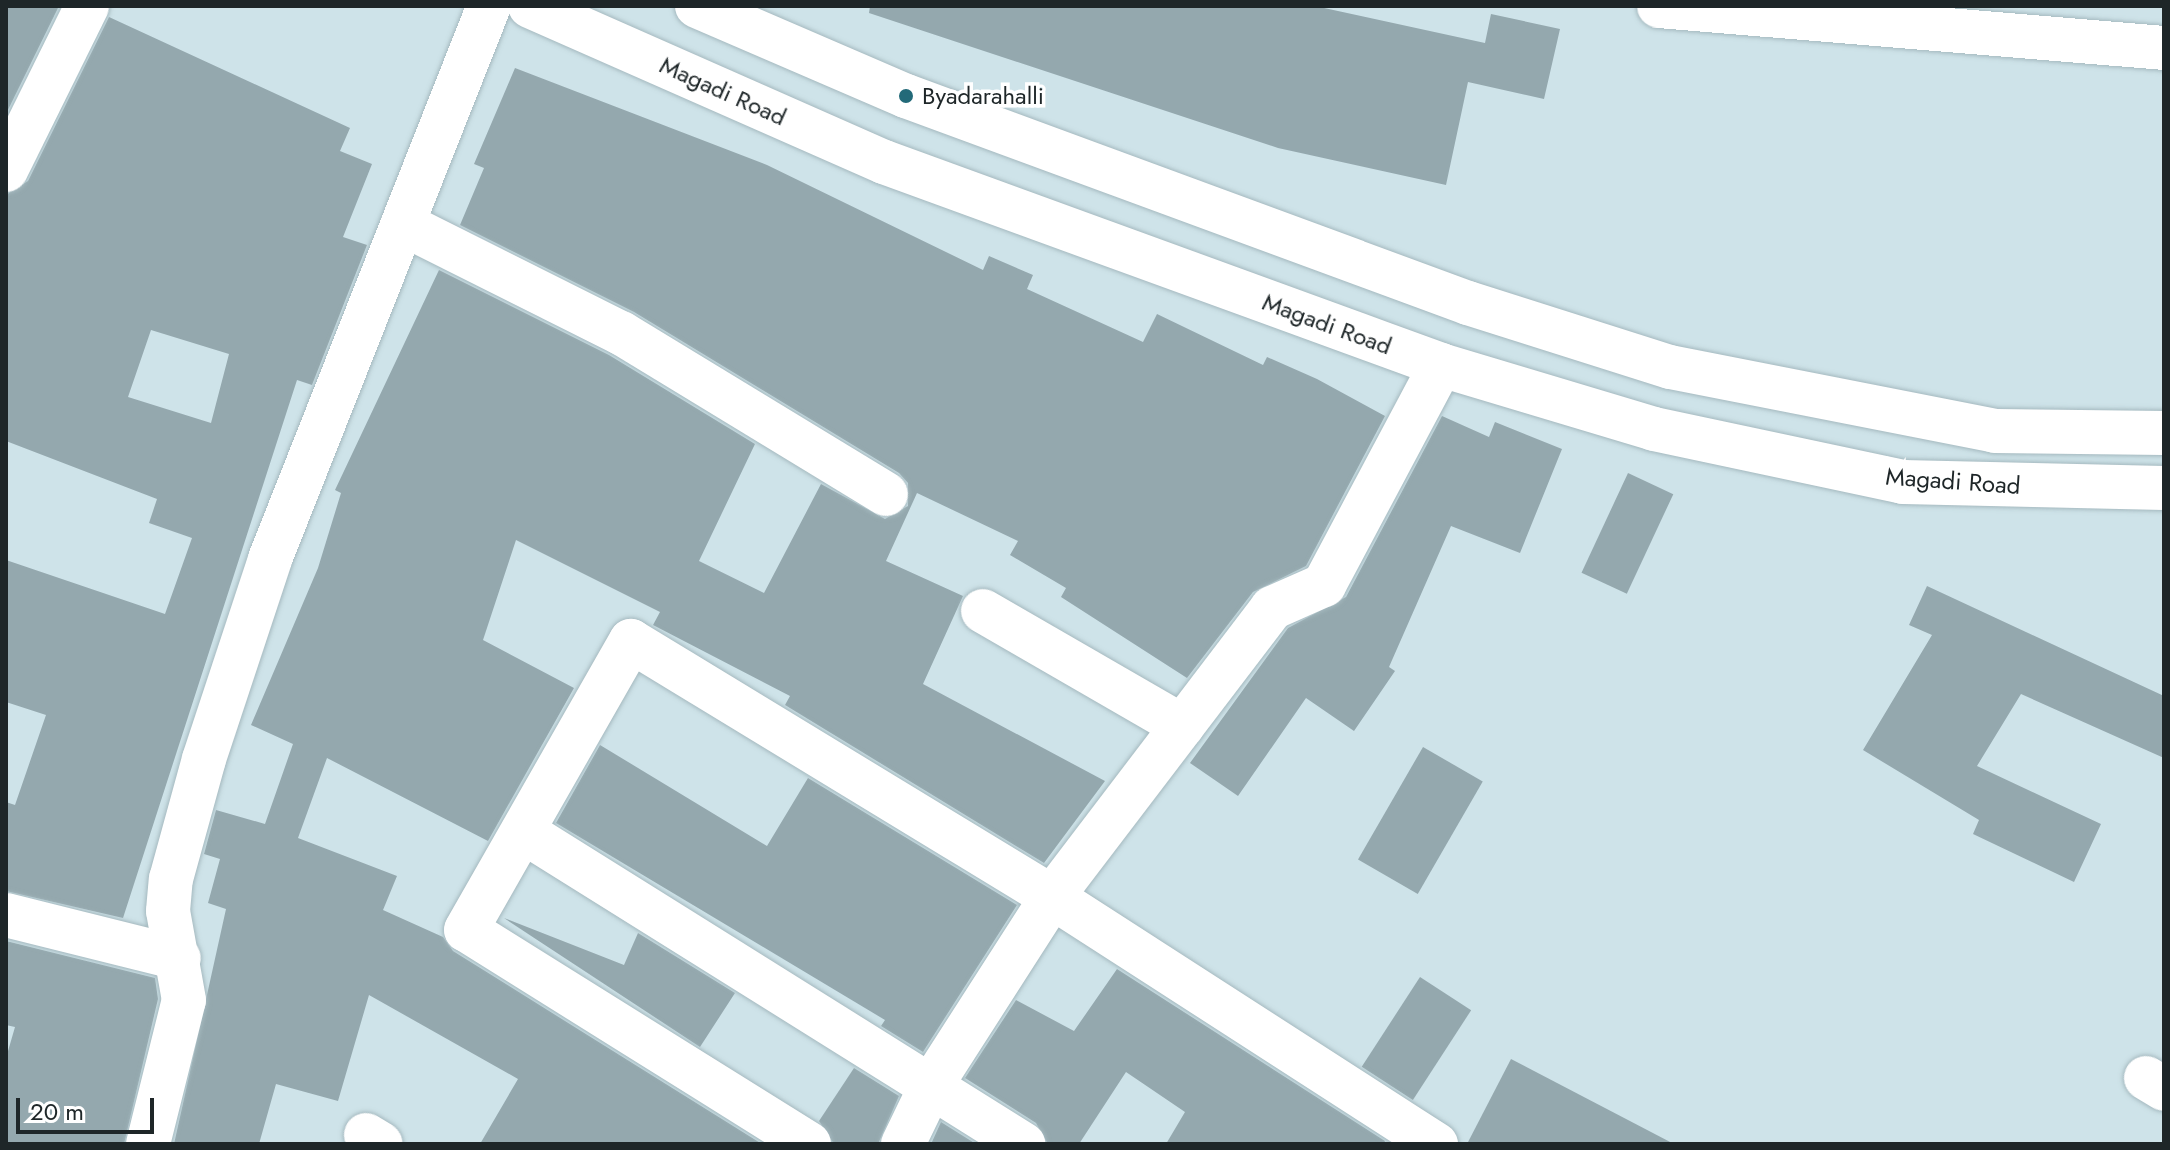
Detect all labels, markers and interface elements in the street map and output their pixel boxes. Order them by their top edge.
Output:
street label: Magadi Road [655,50,791,132]
place label: Byadarahalli [922,82,1044,110]
marker: Byadarahalli [897,87,915,105]
street label: Magadi Road [1259,287,1395,361]
street label: Magadi Road [1885,462,2021,500]
scale bar [20,1082,158,1132]
text: 20 m [30,1094,84,1129]

